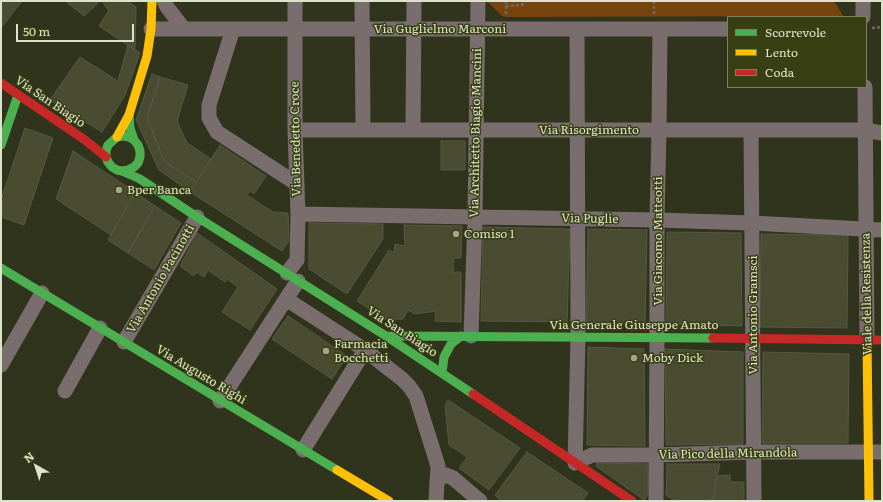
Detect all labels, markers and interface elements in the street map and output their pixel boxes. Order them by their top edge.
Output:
scale bar [18,16,136,42]
legend [727,16,867,88]
text: 50 m [23,22,50,40]
street label: Via Guglielmo Marconi [374,22,506,36]
text: Scorrevole [765,23,826,41]
text: Lento [765,43,798,61]
street label: Via Architetto Biagio Mancini [467,48,485,218]
text: Coda [765,63,794,81]
street label: Via San Biagio [12,73,88,131]
street label: Via Benedetto Croce [288,81,304,197]
street label: Via Risorgimento [539,123,639,137]
street label: Via Giacomo Matteotti [651,176,665,306]
place label: Bper Banca [127,183,191,197]
marker: Bper Banca [114,185,124,195]
street label: Via Puglie [561,211,619,227]
street label: Via Antonio Pacinotti [124,222,198,336]
place label: Comiso 1 [464,227,515,241]
marker: Comiso 1 [451,229,461,239]
street label: Viale della Resistenza [859,233,875,355]
street label: Via Antonio Gramsci [746,256,760,374]
street label: Via San Biagio [364,304,440,360]
street label: Via Generale Giuseppe Amato [550,318,718,332]
place label: Farmacia Bocchetti [334,337,388,365]
street label: Via Augusto Righi [153,342,249,408]
marker: Farmacia Bocchetti [321,346,331,356]
place label: Moby Dick [642,351,703,365]
marker: Moby Dick [629,353,639,363]
north arrow [16,446,56,486]
street label: Via Pico della Mirandola [659,446,797,462]
text: N [20,448,37,466]

